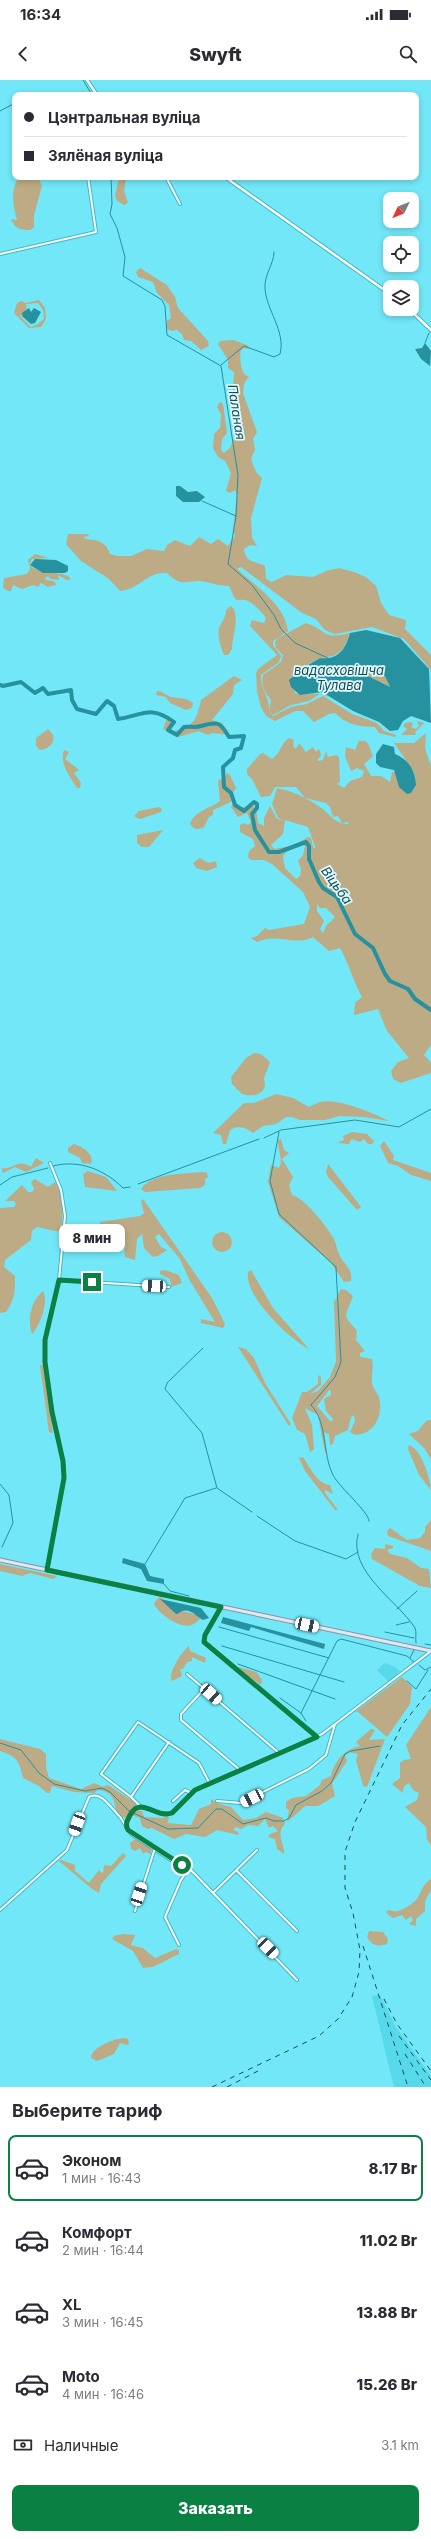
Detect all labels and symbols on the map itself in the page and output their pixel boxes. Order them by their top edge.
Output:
north arrow [383,192,419,228]
water label: Паланая [225,383,249,441]
water label: вадасховішча Тулава [294,662,384,693]
water label: Віцьба [318,863,356,907]
callout: 8 мин [59,1224,125,1252]
route end [83,1273,101,1291]
car [142,1279,166,1293]
car [294,1617,320,1633]
car [198,1682,224,1706]
car [239,1787,265,1809]
car [67,1811,87,1837]
route start [173,1856,191,1874]
car [130,1881,148,1907]
car [255,1935,281,1961]

